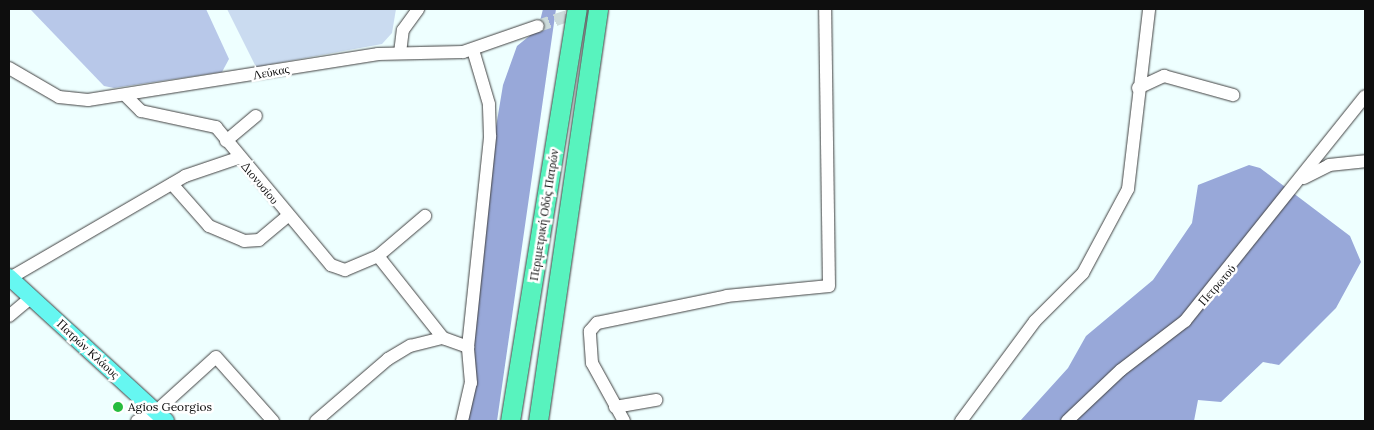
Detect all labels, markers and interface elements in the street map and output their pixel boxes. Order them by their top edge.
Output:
street label: Λεύκας [252,61,290,83]
street label: Περιμετρική Οδός Πατρών [526,148,562,282]
street label: Διονυσίου [238,159,282,207]
street label: Πετρωτού [1195,262,1239,308]
street label: Πατρών Κλάους [54,316,122,382]
place label: Agios Georgios [128,400,212,414]
marker: Agios Georgios [112,401,124,413]

